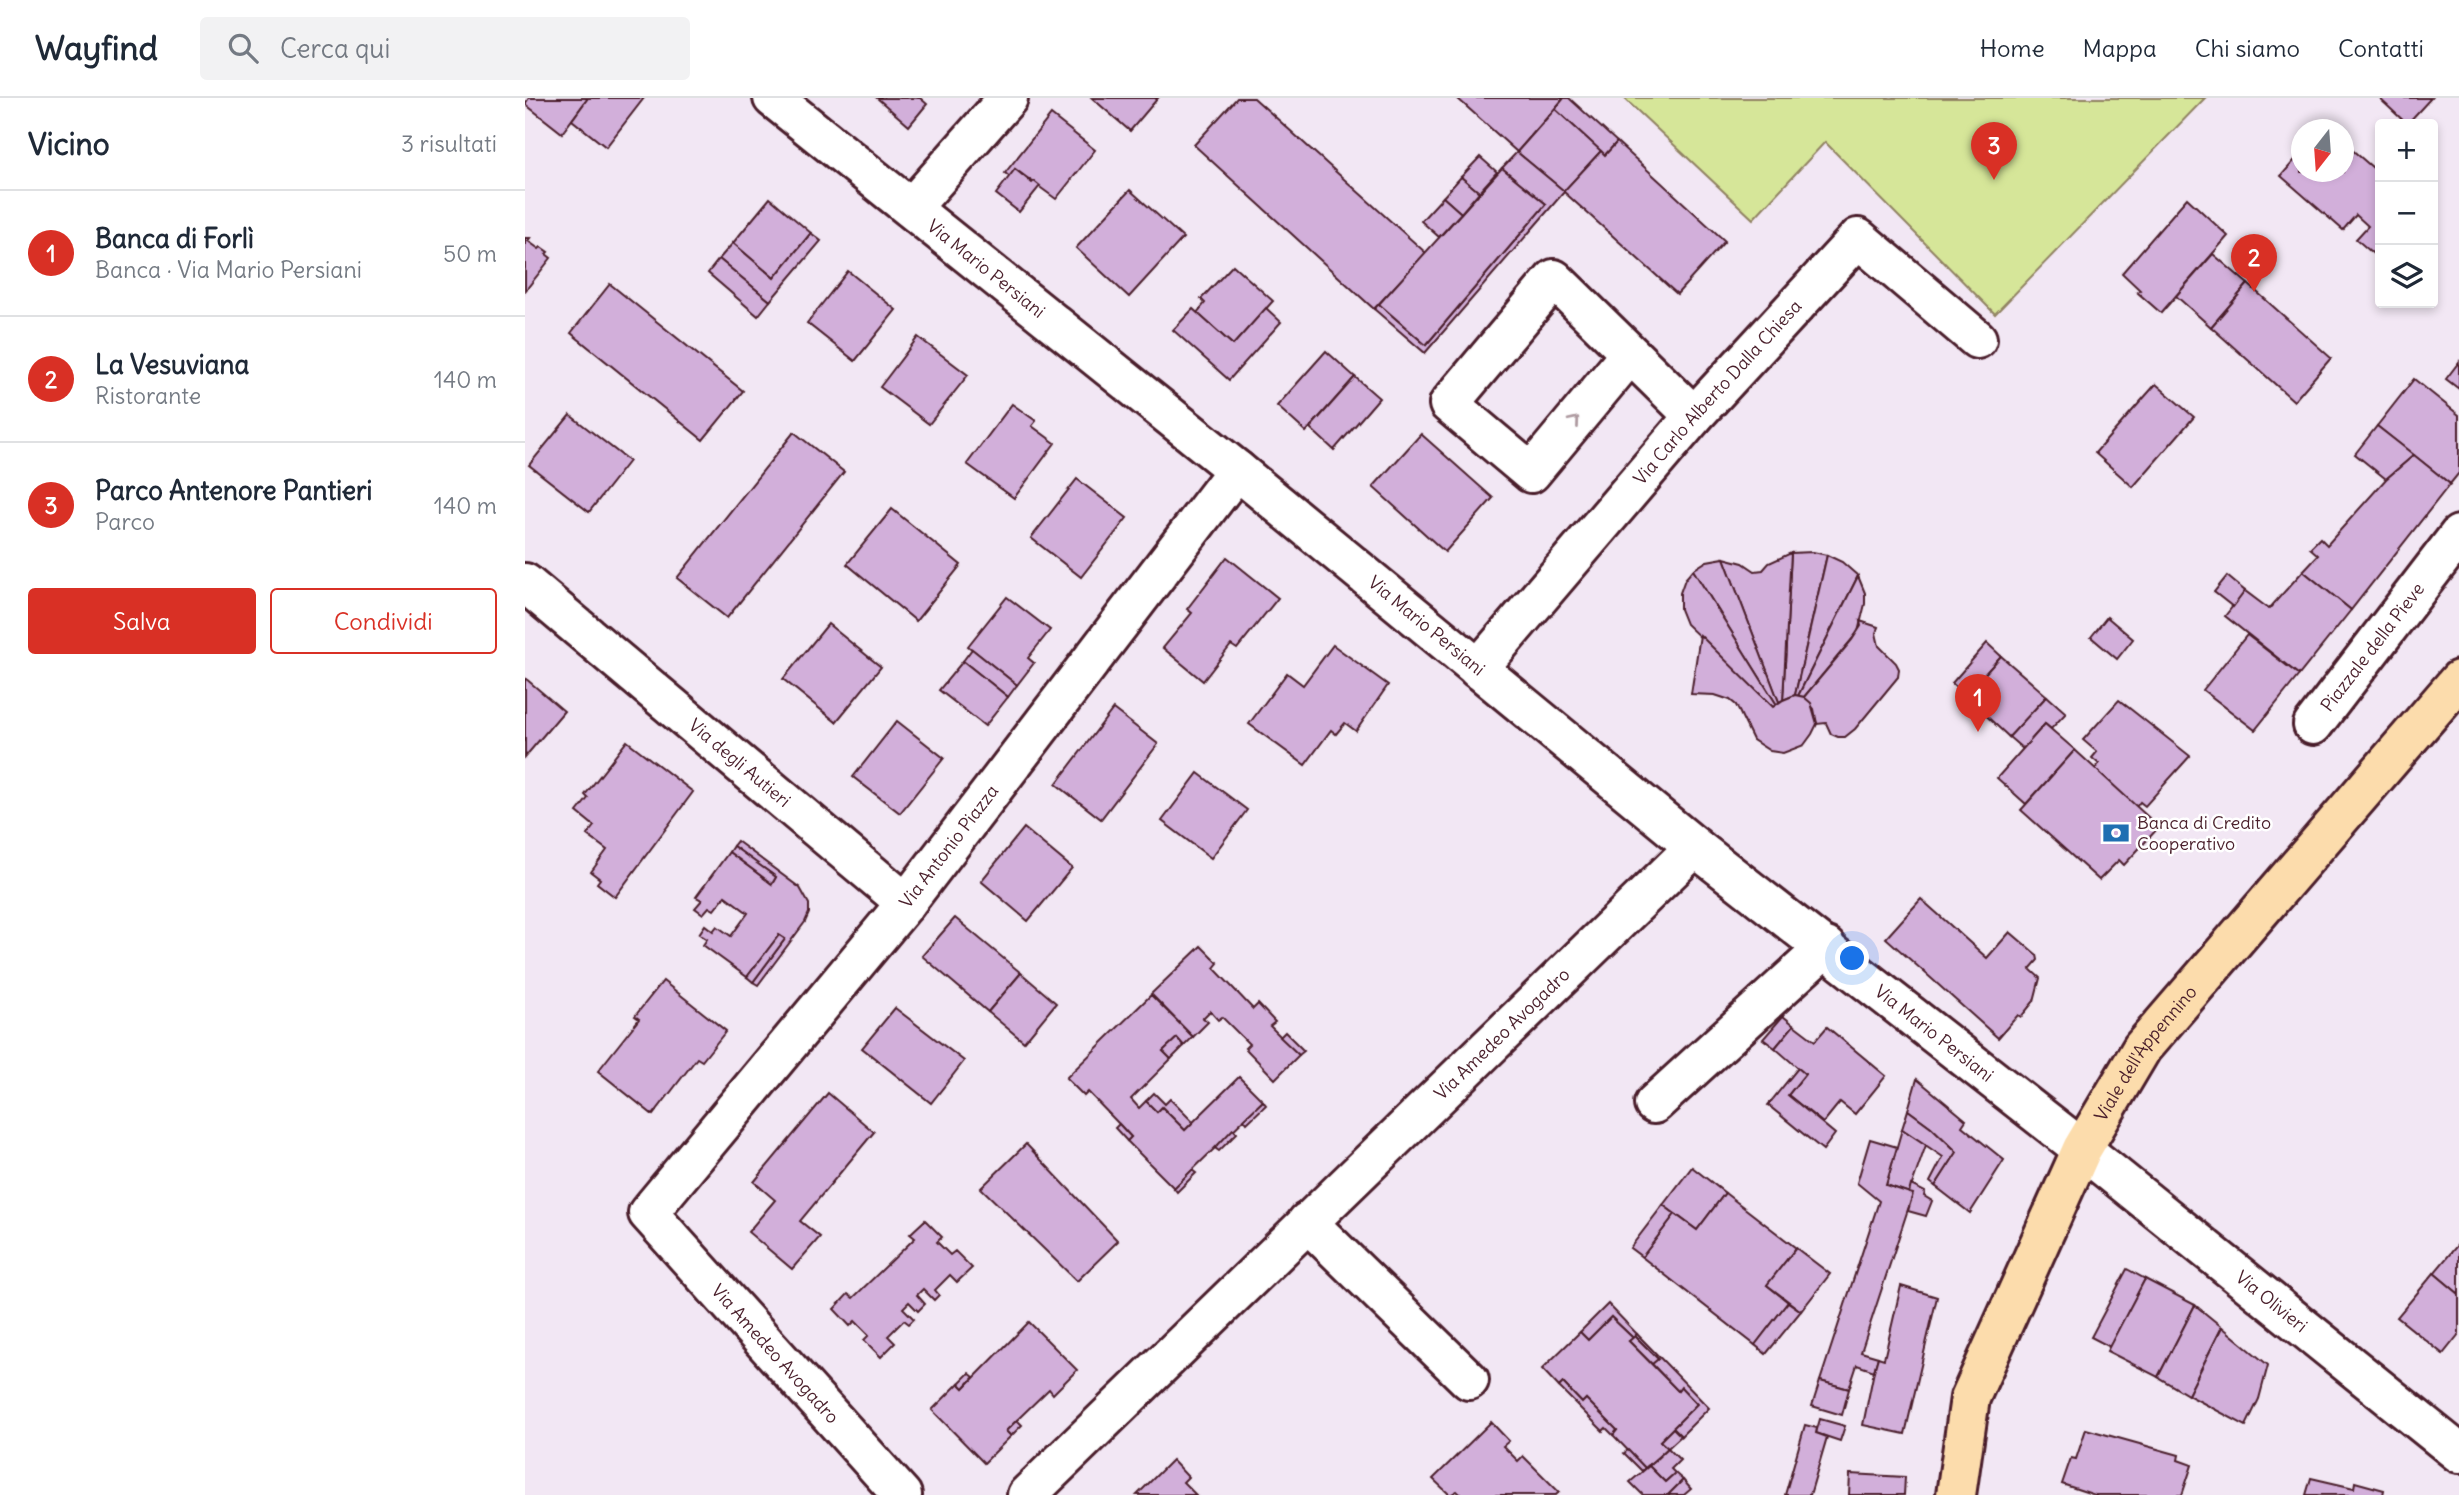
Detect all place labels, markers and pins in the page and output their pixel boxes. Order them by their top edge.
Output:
pin: 3 [1971,122,2017,180]
pin: 2 [2231,234,2277,292]
pin: 1 [1955,674,2001,732]
place label: Banca di Credito Cooperativo [2137,811,2271,855]
bank icon: Banca di Credito Cooperativo [2101,818,2131,848]

